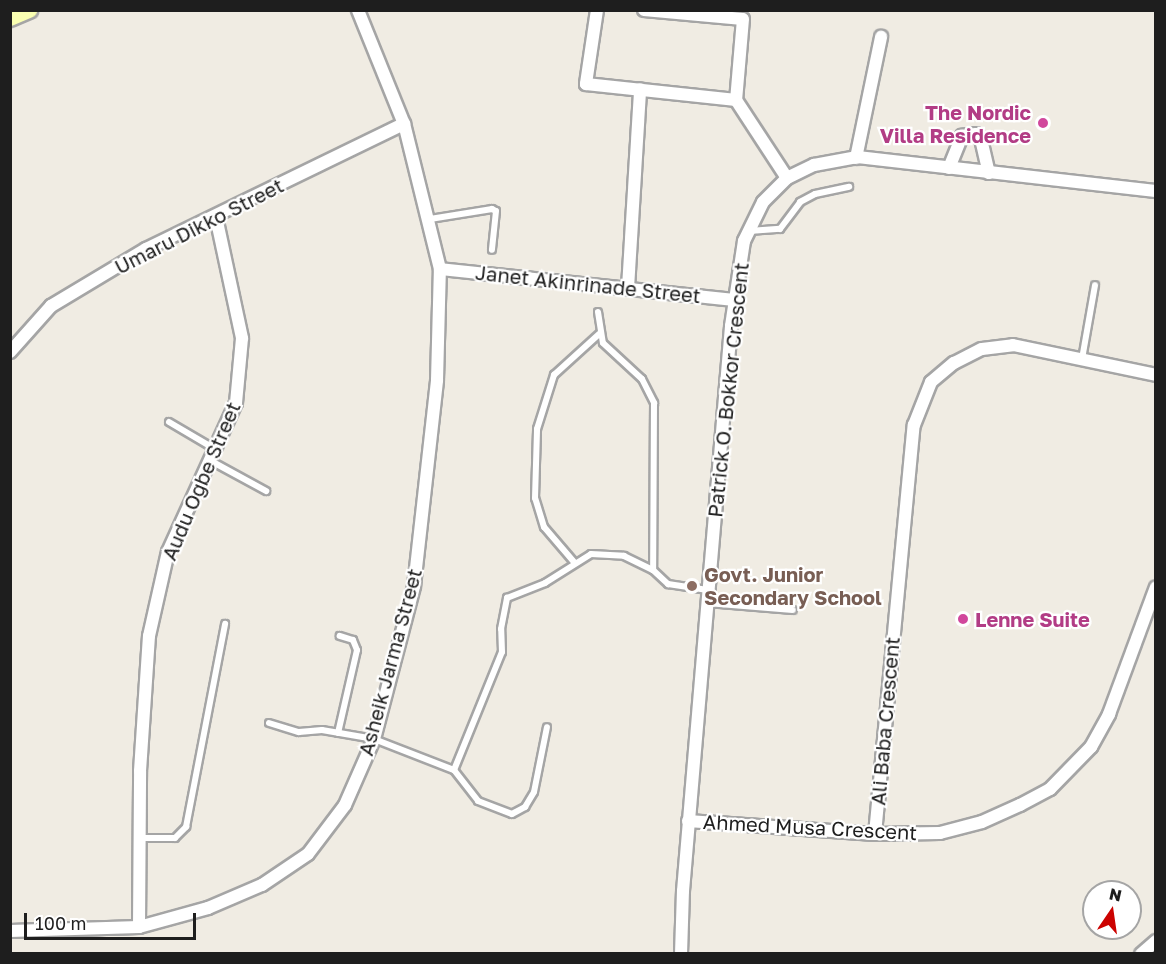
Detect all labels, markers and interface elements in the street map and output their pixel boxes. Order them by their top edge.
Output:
place label: The Nordic Villa Residence [880,100,1031,147]
marker: The Nordic Villa Residence [1036,116,1050,130]
street label: Umaru Dikko Street [111,173,287,279]
street label: Janet Akinrinade Street [474,260,702,308]
street label: Patrick O. Bokkor Crescent [703,261,753,519]
street label: Audu Ogbe Street [157,398,245,564]
place label: Govt. Junior Secondary School [704,562,882,609]
street label: Asheik Jarma Street [353,566,427,758]
marker: Govt. Junior Secondary School [685,579,699,593]
place label: Lenne Suite [975,607,1090,631]
marker: Lenne Suite [956,612,970,626]
street label: Ali Baba Crescent [866,636,904,806]
street label: Ahmed Musa Crescent [702,809,918,845]
north arrow [1082,880,1142,940]
text: N [1107,883,1124,906]
scale bar [27,901,200,939]
text: 100 m [35,912,86,934]

